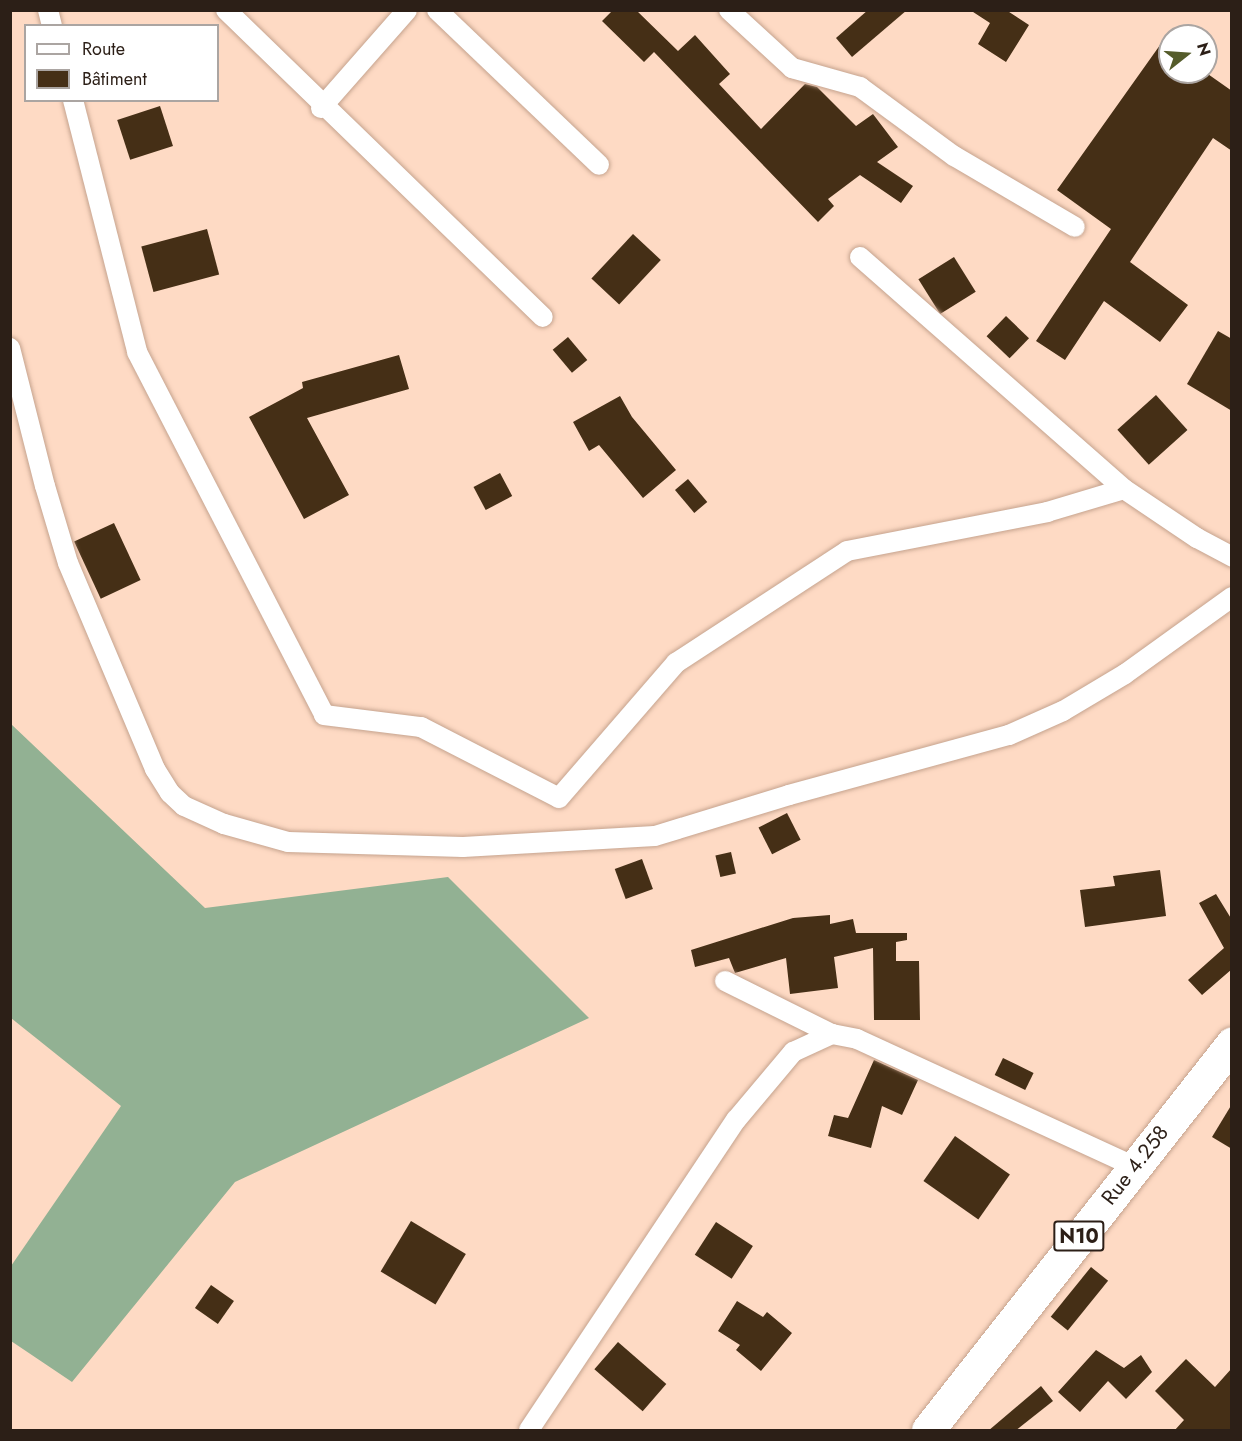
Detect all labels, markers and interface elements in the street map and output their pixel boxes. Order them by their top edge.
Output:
legend [24,24,219,102]
north arrow [1158,24,1218,84]
text: Route [82,36,125,62]
text: N [1191,40,1217,59]
text: Bâtiment [82,66,147,92]
street label: Rue 4.258 [1096,1120,1174,1210]
road number: N10 [1052,1219,1106,1253]

